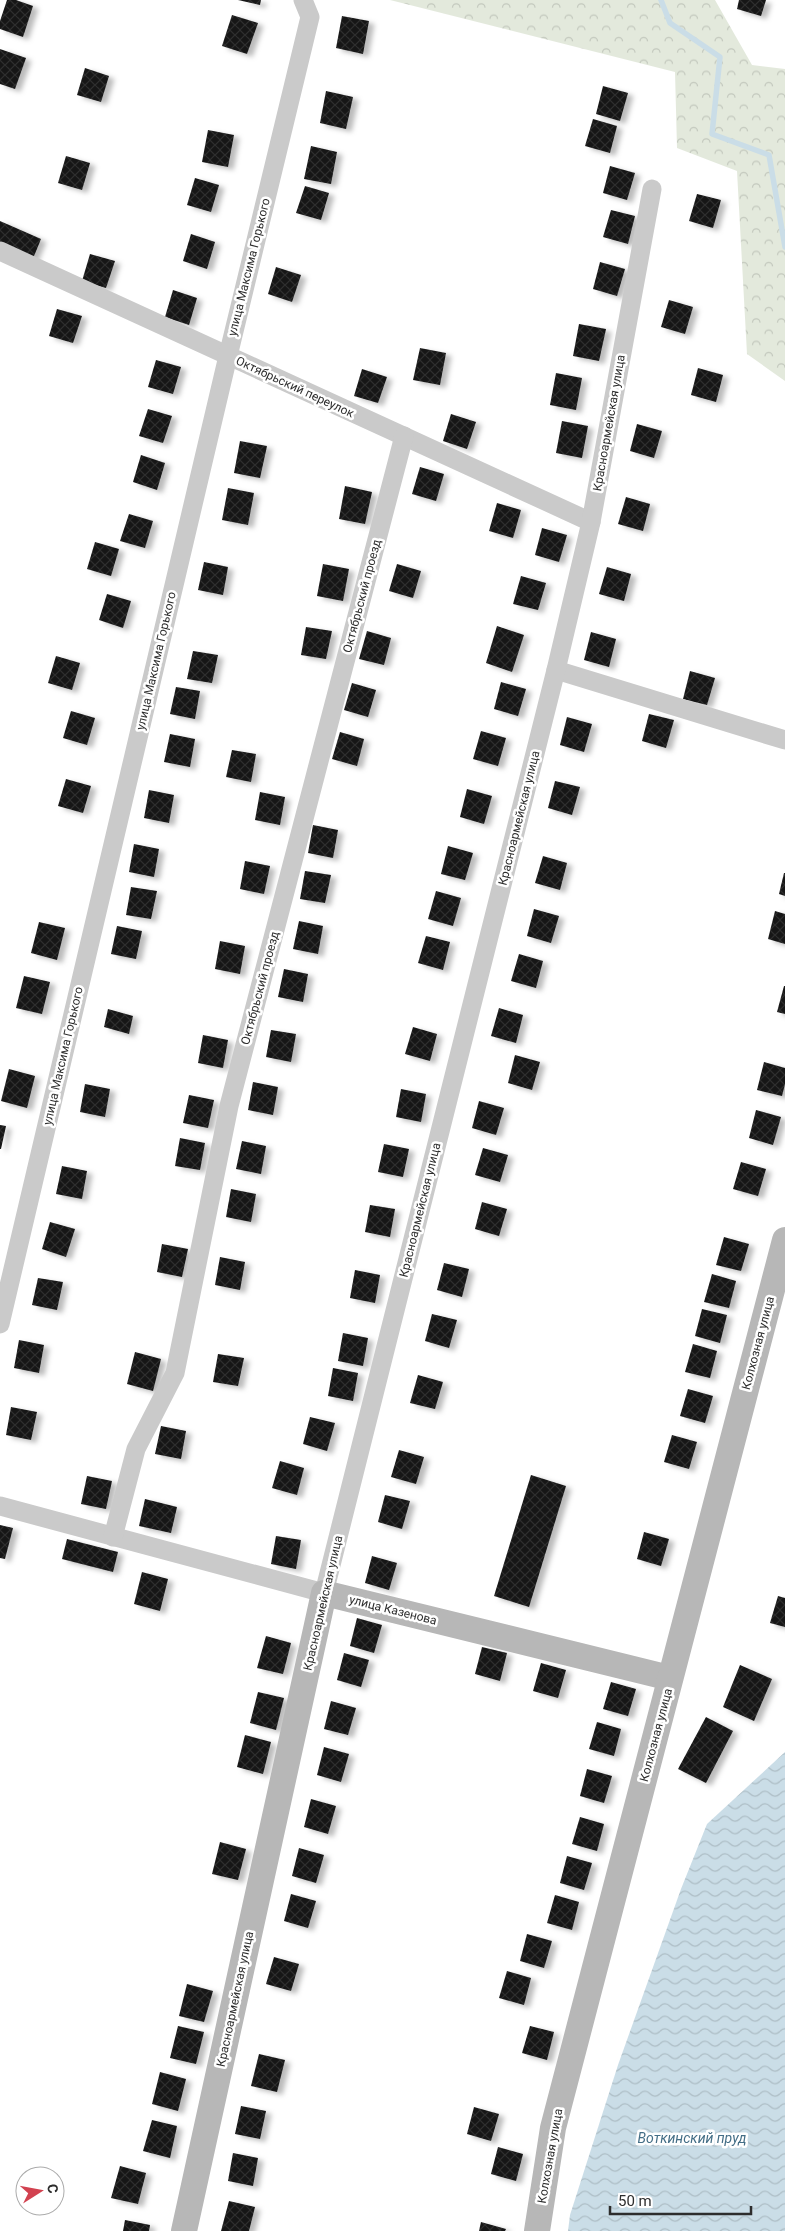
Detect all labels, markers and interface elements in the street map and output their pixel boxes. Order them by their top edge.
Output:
street label: улица Максима Горького [225,196,273,337]
street label: Октябрьский переулок [234,353,357,421]
street label: Красноармейская улица [590,354,628,492]
street label: Октябрьский проезд [340,538,384,654]
street label: улица Максима Горького [133,590,179,732]
street label: Красноармейская улица [495,749,543,887]
street label: Октябрьский проезд [238,930,282,1046]
street label: улица Максима Горького [40,985,86,1127]
street label: Красноармейская улица [396,1141,444,1279]
street label: Колхозная улица [739,1295,777,1391]
street label: Красноармейская улица [301,1534,345,1672]
street label: улица Казенова [348,1592,438,1628]
street label: Колхозная улица [637,1687,675,1783]
street label: Красноармейская улица [214,1930,256,2068]
street label: Колхозная улица [535,2108,565,2204]
water label: Воткинский пруд [638,2130,746,2146]
north arrow [15,2166,65,2216]
text: С [44,2182,61,2195]
scale bar [610,2184,751,2216]
text: 50 m [618,2192,652,2210]

